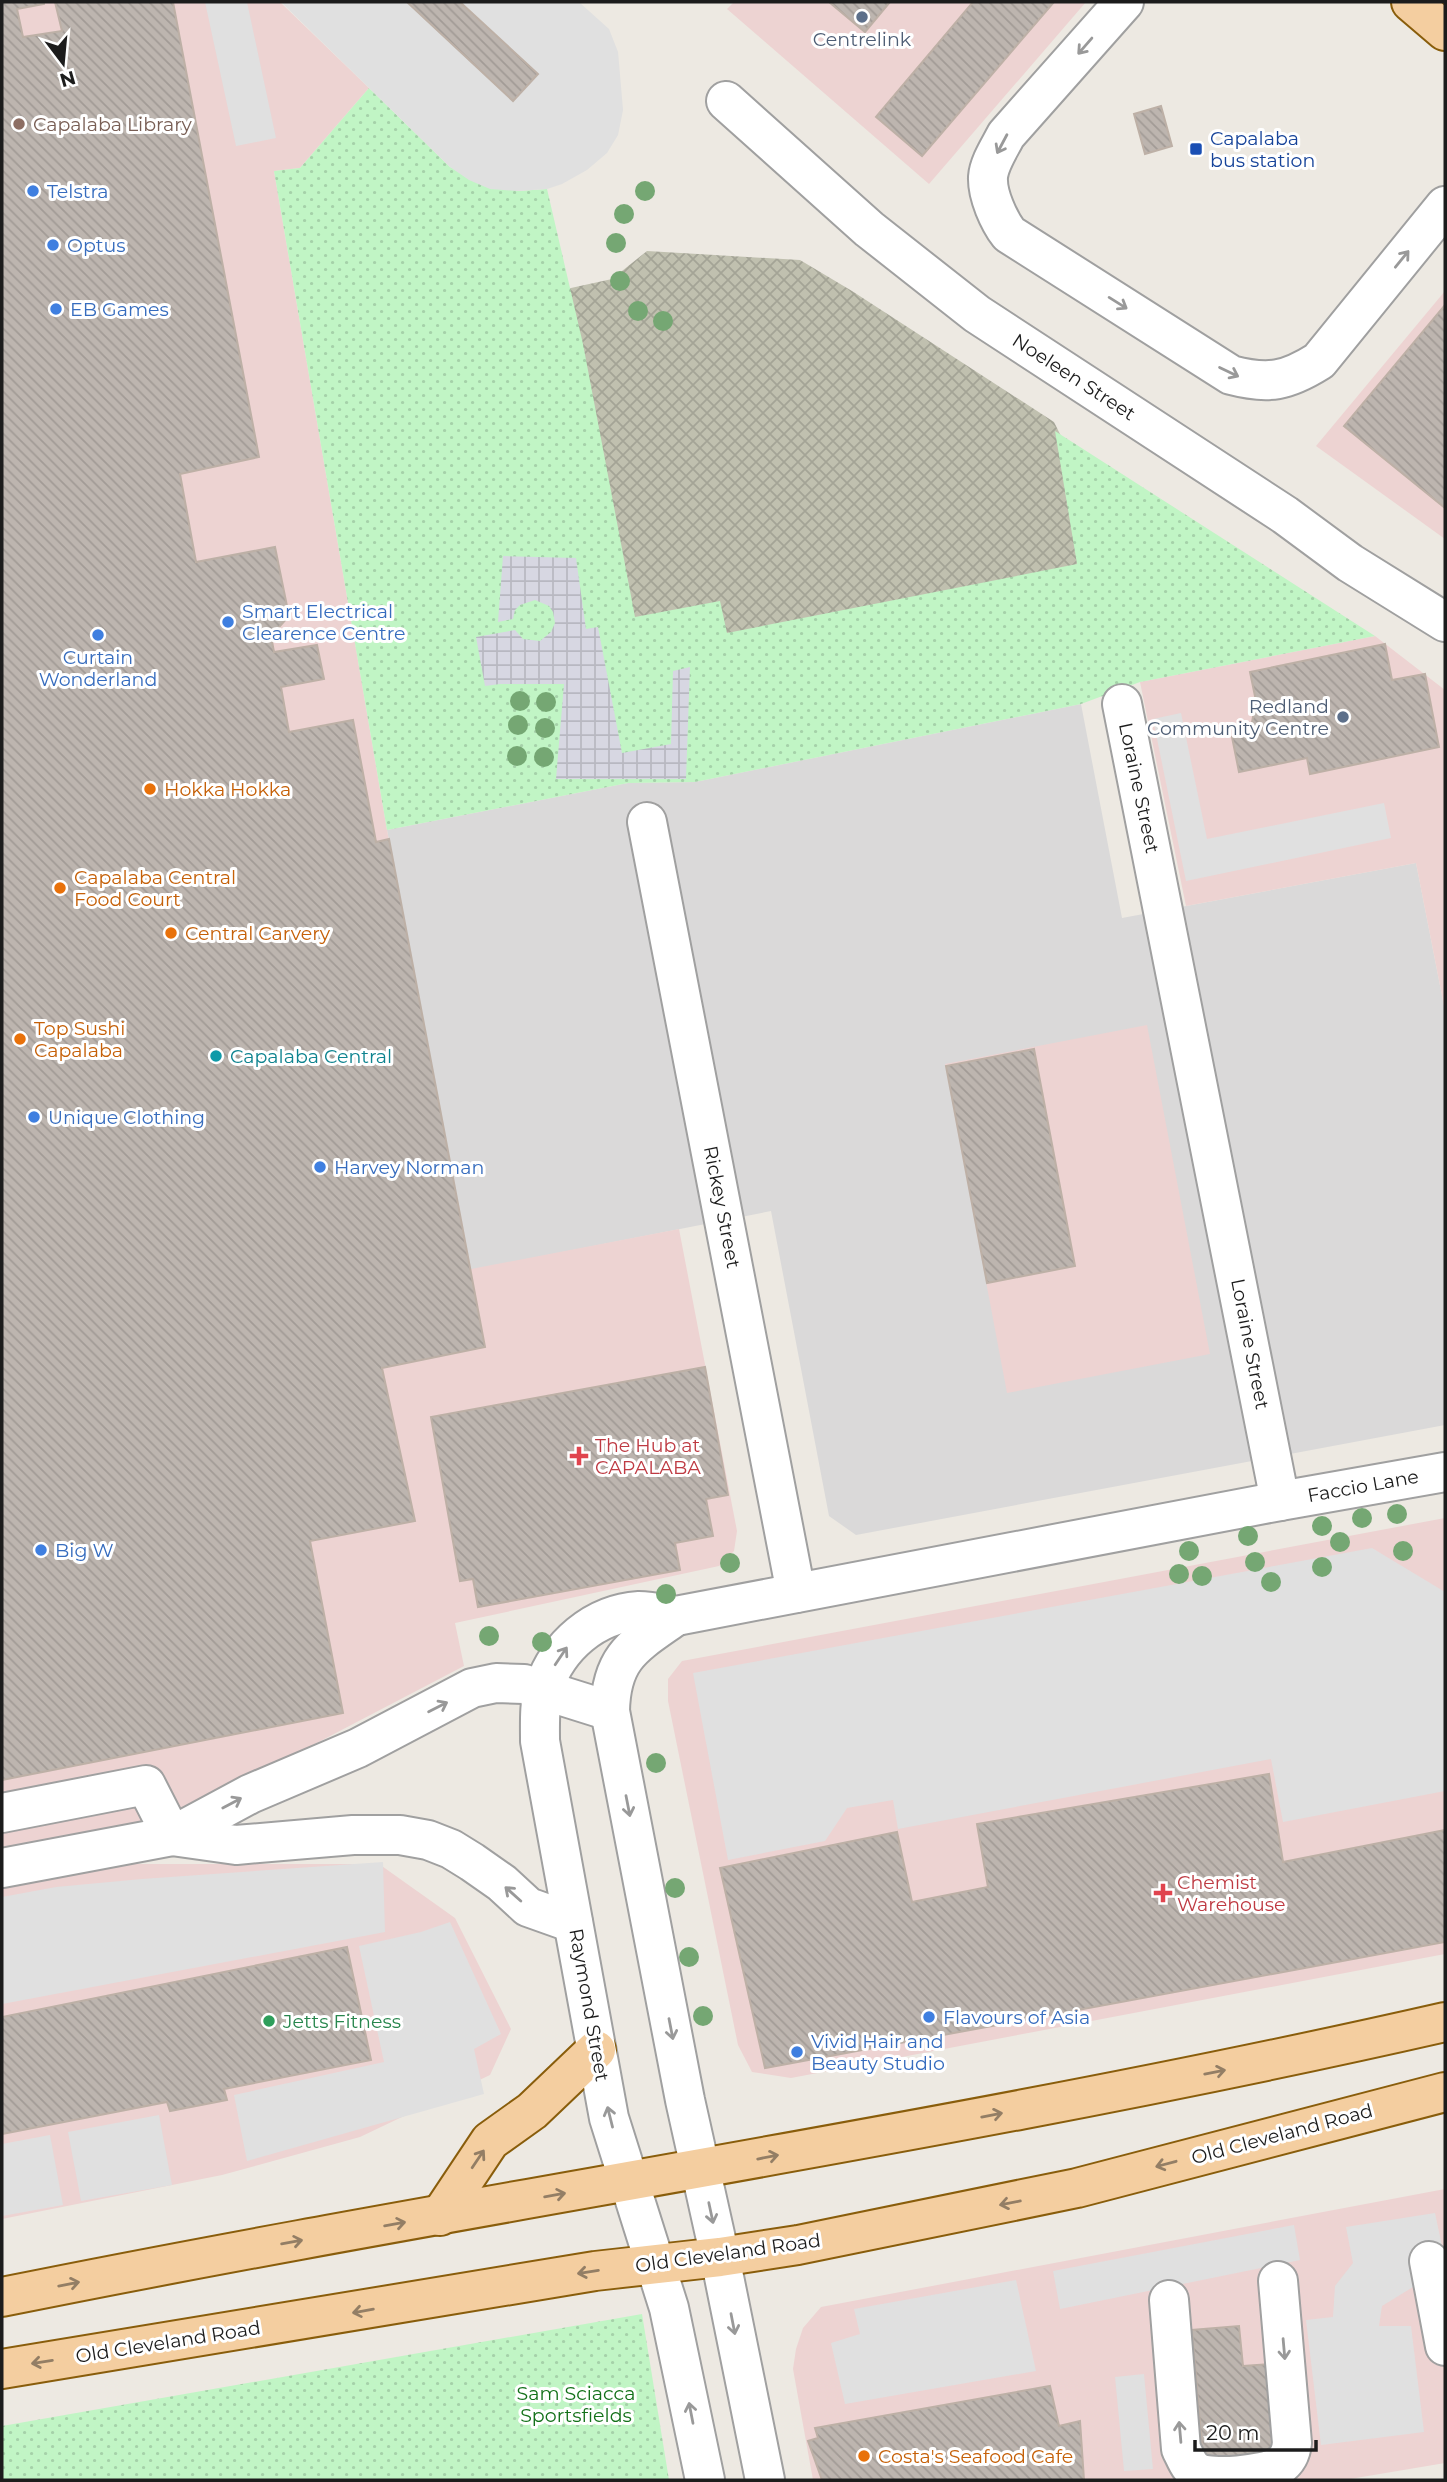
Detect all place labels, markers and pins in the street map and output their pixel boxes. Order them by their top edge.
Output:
marker: Centrelink [854,9,870,25]
place label: Centrelink [813,28,912,51]
place label: Capalaba Library [33,113,193,136]
marker: Capalaba Library [11,116,27,132]
place label: Capalaba bus station [1210,127,1315,172]
marker: Capalaba bus station [1188,141,1204,157]
place label: Telstra [47,180,109,203]
marker: Telstra [25,183,41,199]
place label: Optus [67,234,126,257]
marker: Optus [45,237,61,253]
place label: EB Games [70,298,169,321]
marker: EB Games [48,301,64,317]
place label: Smart Electrical Clearence Centre [242,600,406,645]
marker: Smart Electrical Clearence Centre [220,614,236,630]
marker: Curtain Wonderland [90,627,106,643]
place label: Curtain Wonderland [39,646,157,691]
place label: Redland Community Centre [1147,695,1329,740]
marker: Redland Community Centre [1335,709,1351,725]
place label: Hokka Hokka [164,778,291,801]
marker: Hokka Hokka [142,781,158,797]
place label: Capalaba Central Food Court [74,866,236,911]
marker: Capalaba Central Food Court [52,880,68,896]
place label: Central Carvery [185,922,331,945]
marker: Central Carvery [163,925,179,941]
place label: Top Sushi Capalaba [34,1017,125,1062]
marker: Top Sushi Capalaba [12,1031,28,1047]
place label: Capalaba Central [230,1045,392,1068]
marker: Capalaba Central [208,1048,224,1064]
place label: Unique Clothing [48,1106,205,1129]
marker: Unique Clothing [26,1109,42,1125]
place label: Harvey Norman [334,1156,484,1179]
marker: Harvey Norman [312,1159,328,1175]
place label: The Hub at CAPALABA [595,1434,701,1479]
marker: The Hub at CAPALABA [569,1446,589,1466]
place label: Big W [55,1539,114,1562]
marker: Big W [33,1542,49,1558]
place label: Chemist Warehouse [1177,1871,1285,1916]
marker: Chemist Warehouse [1155,1885,1171,1901]
place label: Flavours of Asia [943,2006,1090,2029]
marker: Flavours of Asia [921,2009,937,2025]
place label: Jetts Fitness [282,2010,401,2033]
marker: Jetts Fitness [261,2013,277,2029]
place label: Vivid Hair and Beauty Studio [811,2030,945,2075]
marker: Vivid Hair and Beauty Studio [789,2044,805,2060]
place label: Costa's Seafood Cafe [878,2445,1073,2468]
marker: Costa's Seafood Cafe [856,2448,872,2464]

